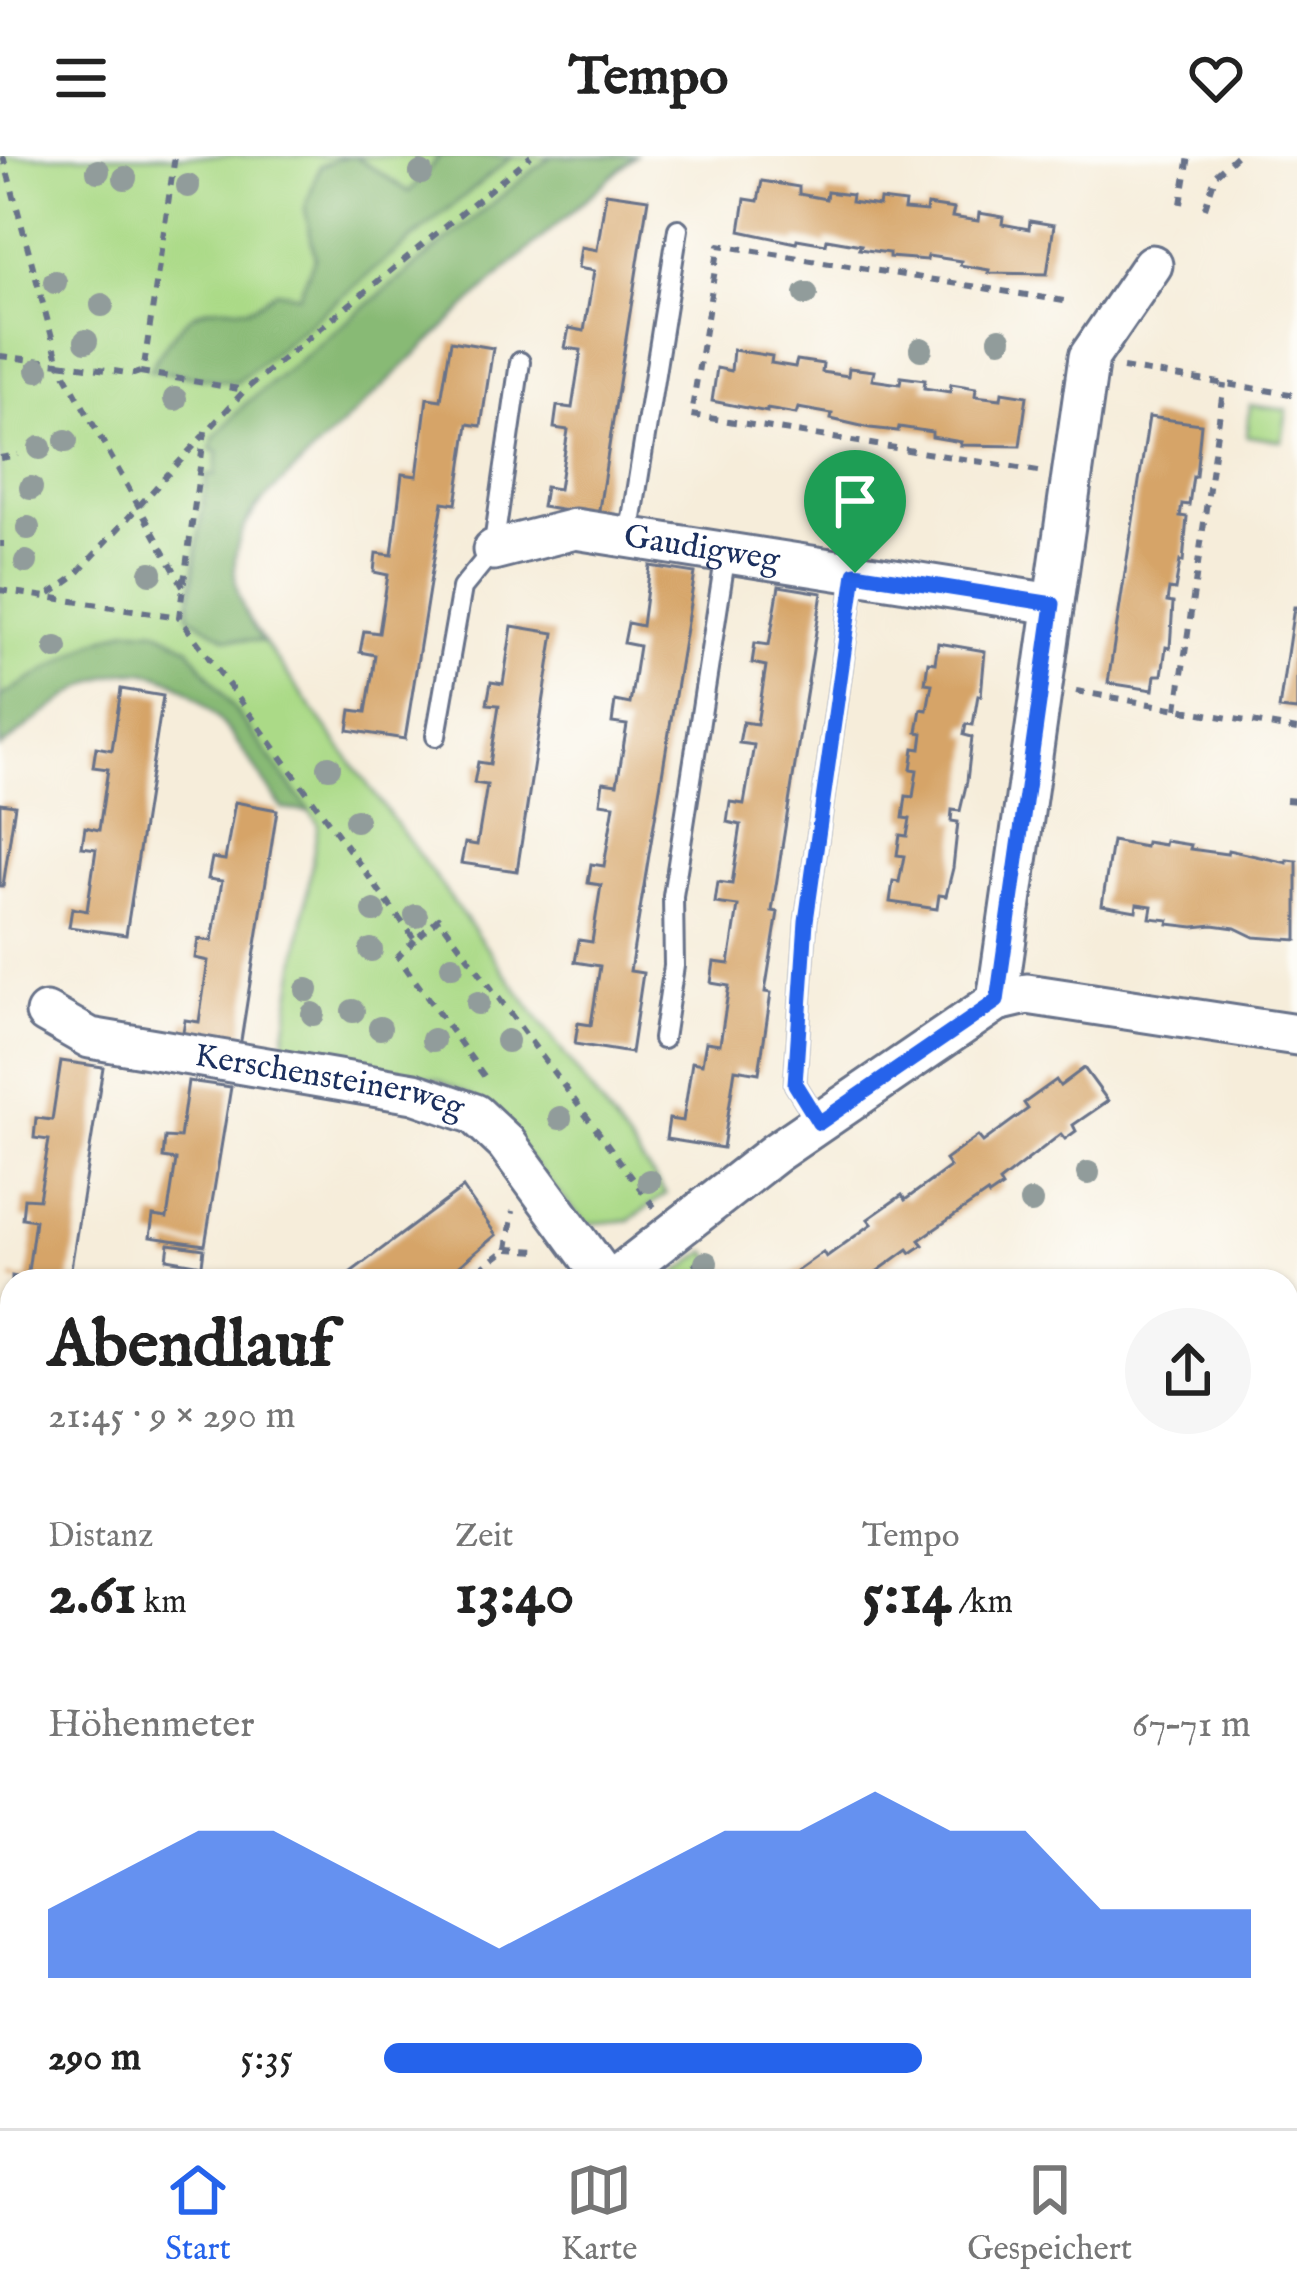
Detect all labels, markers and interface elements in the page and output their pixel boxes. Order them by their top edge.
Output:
text: Tempo [569,44,728,113]
icon: menu [48,45,114,111]
icon: heart [1183,45,1249,111]
pin [804,450,906,573]
icon: arrive [822,468,888,534]
street label: Gaudigweg [621,516,784,582]
street label: Kerschensteinerweg [192,1035,471,1130]
text: Abendlauf [48,1305,333,1389]
button: share [1125,1308,1251,1434]
text: 21:45 · 9 × 290 m [48,1392,296,1441]
text: Distanz [48,1516,153,1558]
text: Zeit [455,1516,513,1558]
text: Tempo [862,1516,960,1558]
text: 2.61 [48,1558,136,1634]
text: 13:40 [455,1558,574,1634]
text: 5:14 [862,1558,951,1634]
text: km [136,1582,187,1624]
text: /km [951,1582,1013,1624]
text: Höhenmeter [48,1701,255,1750]
text: 67–71 m [1132,1701,1251,1750]
text: 290 m [48,2034,141,2083]
text: 5:35 [240,2034,293,2083]
tab: Start [165,2157,231,2271]
tab: Karte [561,2157,637,2271]
tab: Gespeichert [967,2157,1132,2271]

